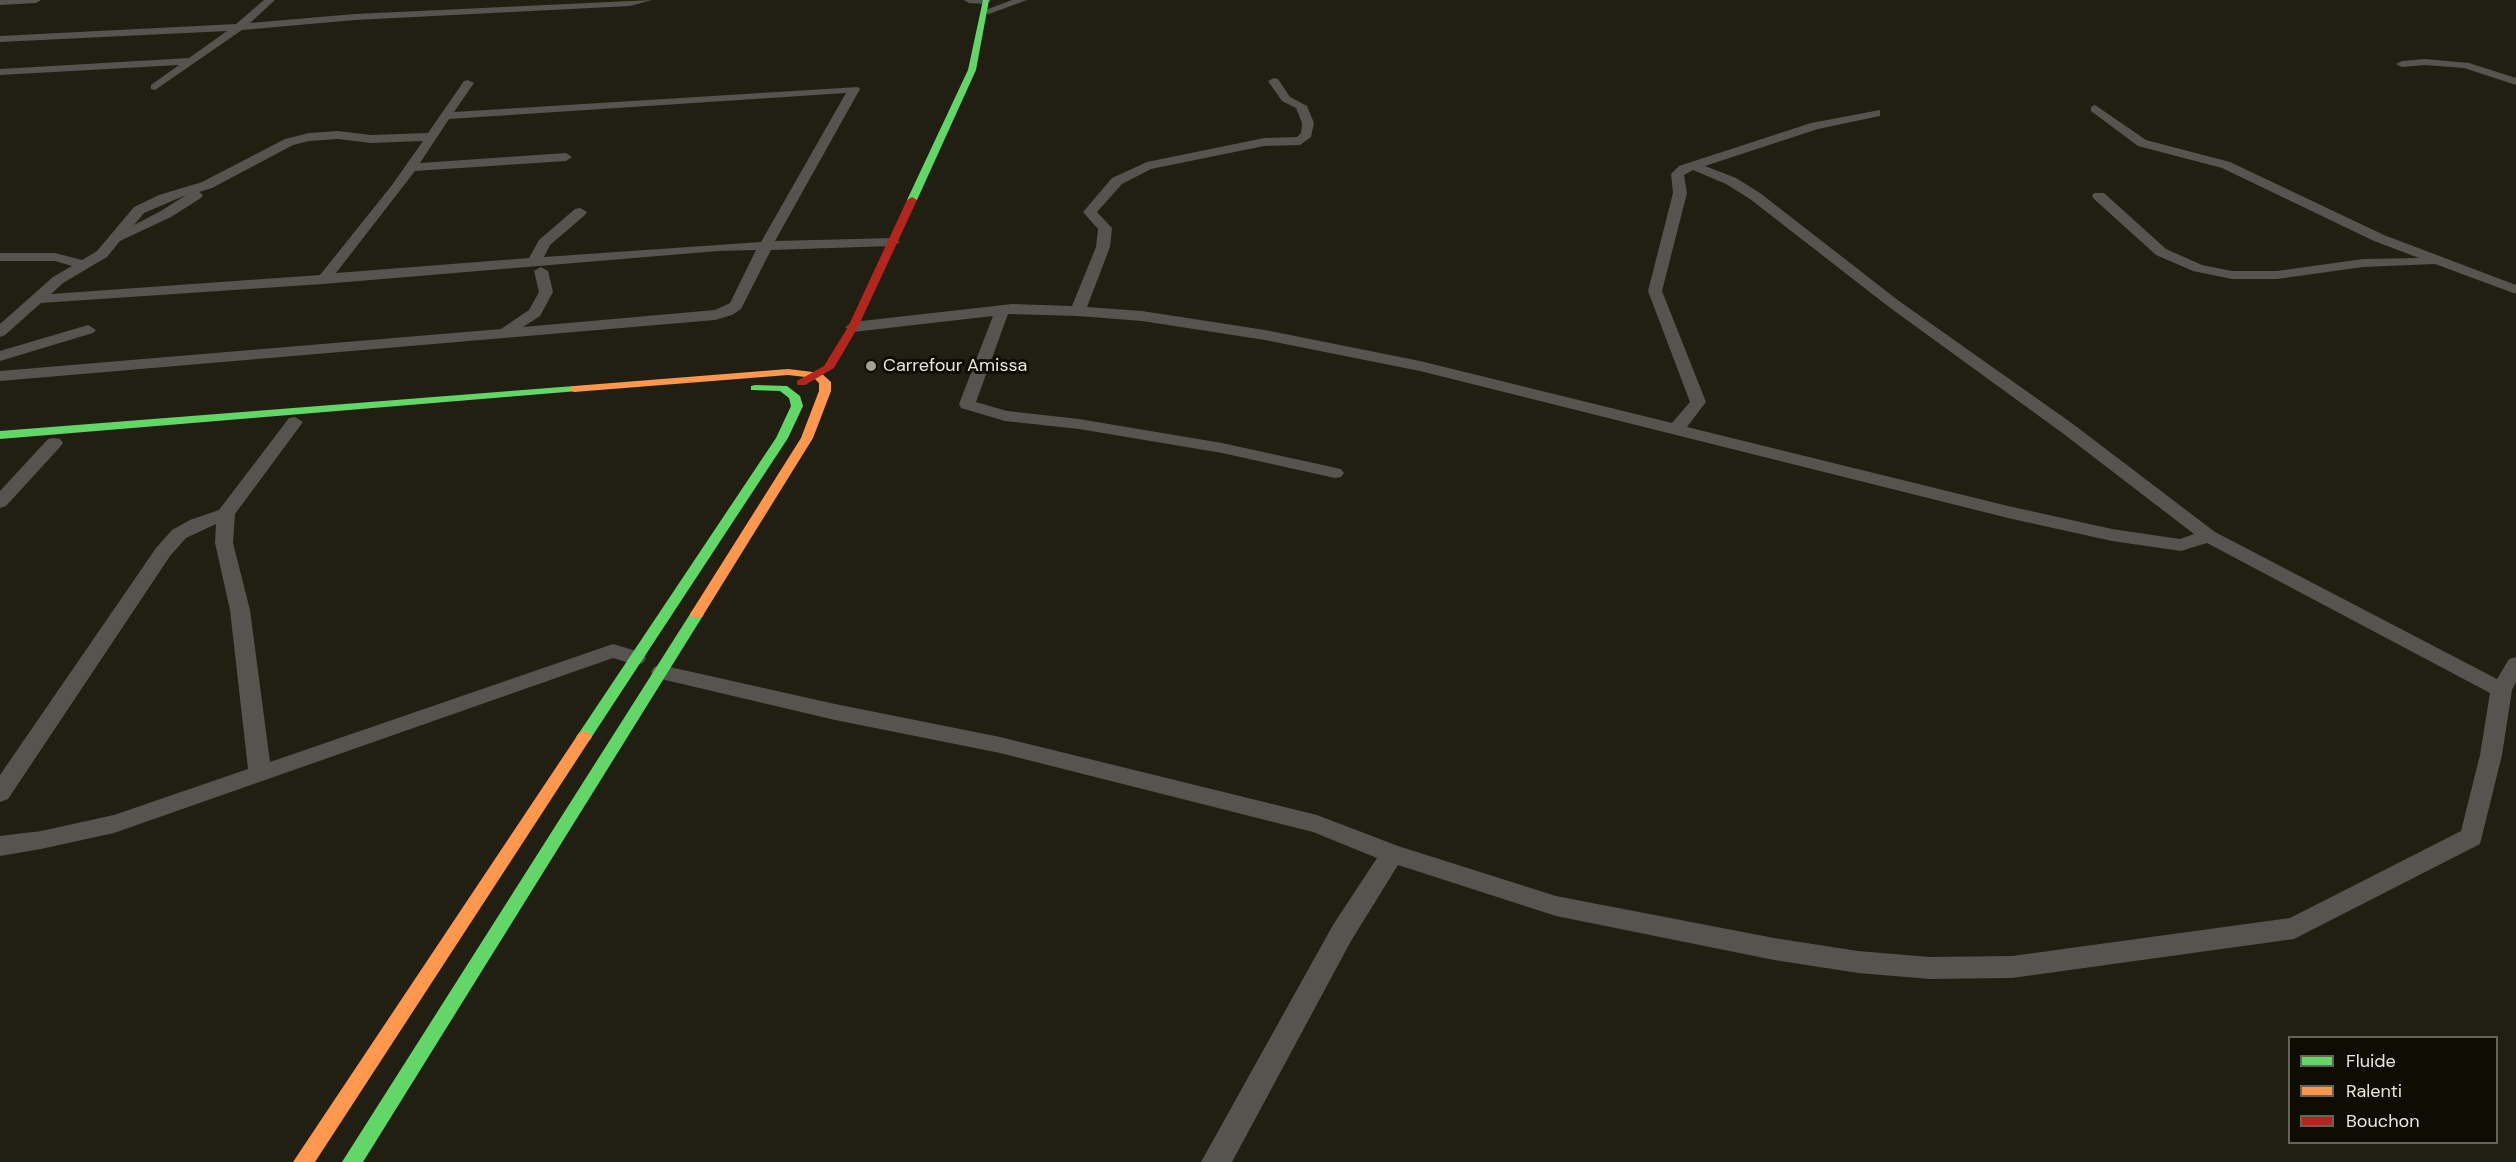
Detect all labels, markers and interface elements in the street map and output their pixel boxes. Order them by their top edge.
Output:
place label: Carrefour Amissa [883,355,1027,377]
marker: Carrefour Amissa [864,359,878,373]
legend [2288,1036,2498,1144]
text: Fluide [2346,1049,2396,1073]
text: Ralenti [2346,1079,2402,1103]
text: Bouchon [2346,1109,2420,1133]

